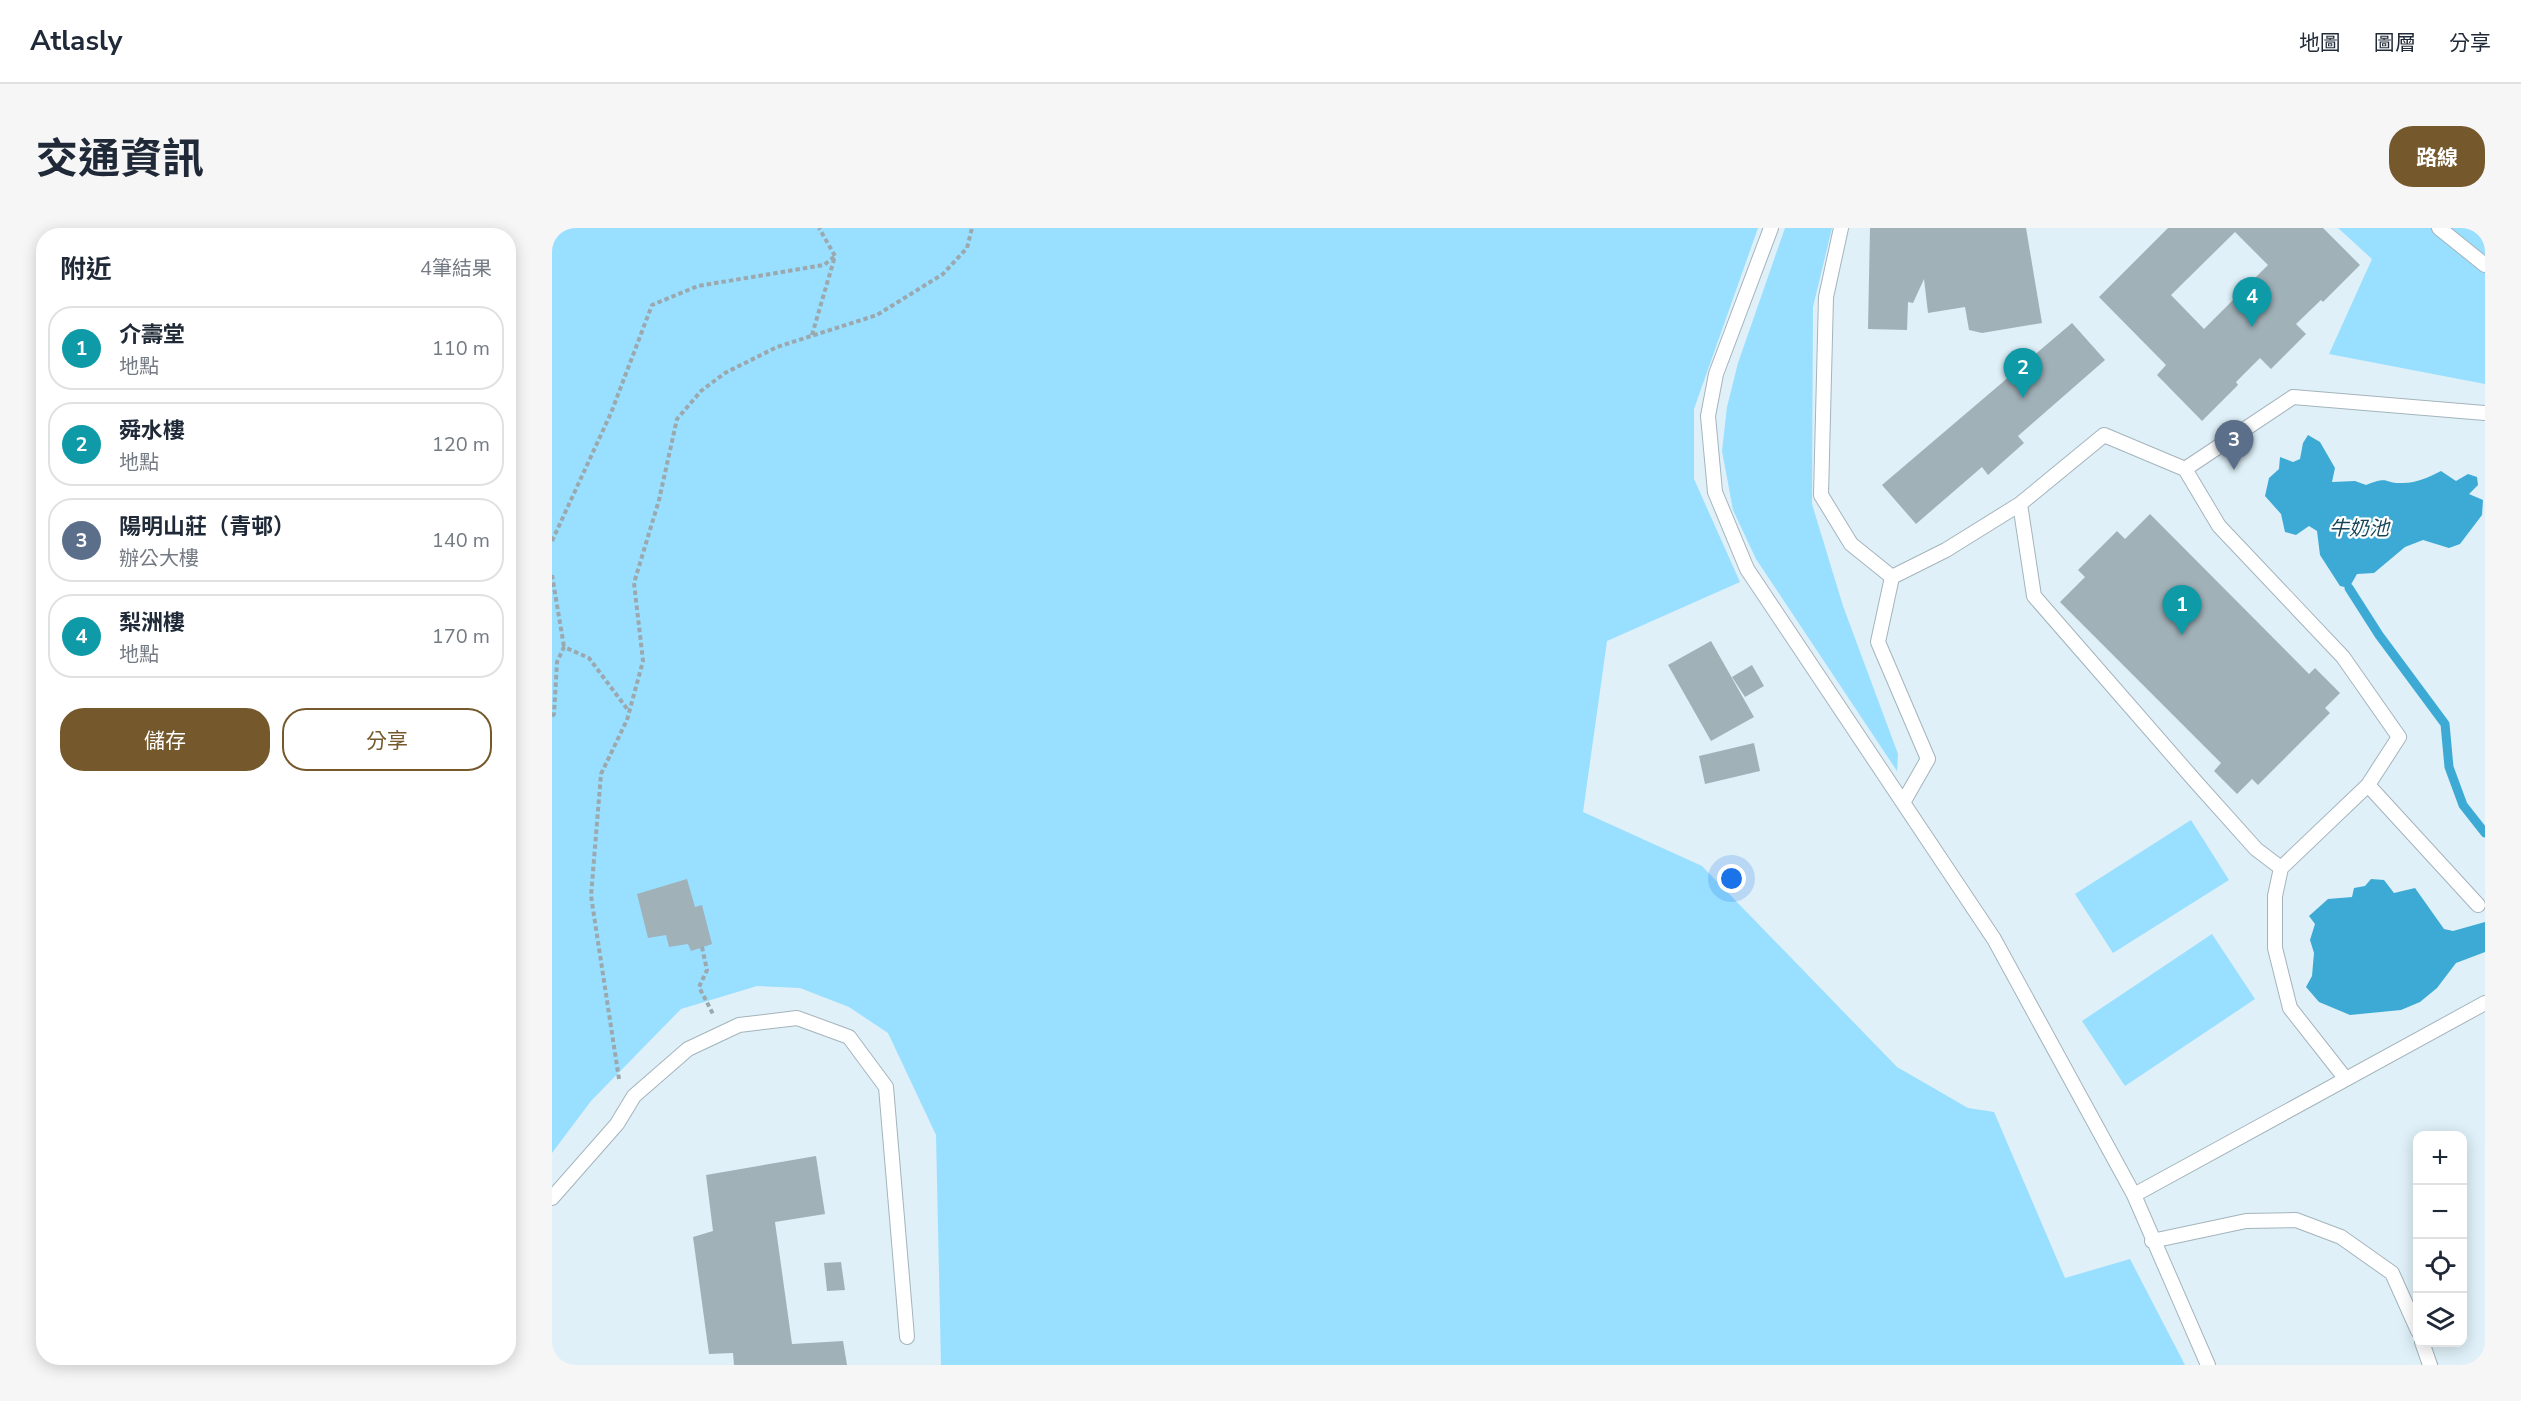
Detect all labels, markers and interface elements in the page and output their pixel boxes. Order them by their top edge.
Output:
text: Atlasly [30,22,122,60]
text: 地圖 [2299,29,2341,57]
text: 圖層 [2374,29,2416,57]
text: 分享 [2449,29,2491,57]
button: 路線 [2389,126,2485,187]
text: 交通資訊 [36,131,204,188]
text: 附近 [60,252,112,287]
text: 4筆結果 [420,255,492,282]
pin: 4 [2232,278,2272,327]
text: 介壽堂 [119,320,185,350]
text: 1 [76,335,88,362]
text: 110 m [432,335,490,362]
pin: 2 [2004,348,2042,398]
text: 地點 [119,353,159,380]
text: 舜水樓 [119,416,185,446]
pin: 3 [2214,420,2254,470]
text: 2 [76,431,88,458]
text: 120 m [432,431,490,458]
text: 地點 [119,449,159,476]
text: 陽明山莊（青邨） [119,512,295,542]
water label: 牛奶池 [2329,515,2391,542]
text: 3 [76,527,88,554]
text: 140 m [432,527,490,554]
text: 辦公大樓 [119,545,199,572]
pin: 1 [2162,586,2202,635]
text: 梨洲樓 [119,608,185,638]
text: 4 [76,623,88,650]
text: 170 m [432,623,490,650]
text: 地點 [119,641,159,668]
button: 儲存 [60,708,270,771]
button: 分享 [282,708,492,771]
your location [1717,864,1746,893]
map controls [2413,1131,2467,1347]
button: + [2413,1131,2467,1185]
button: − [2413,1185,2467,1239]
button: locate [2413,1239,2467,1293]
button: layers [2413,1293,2467,1347]

